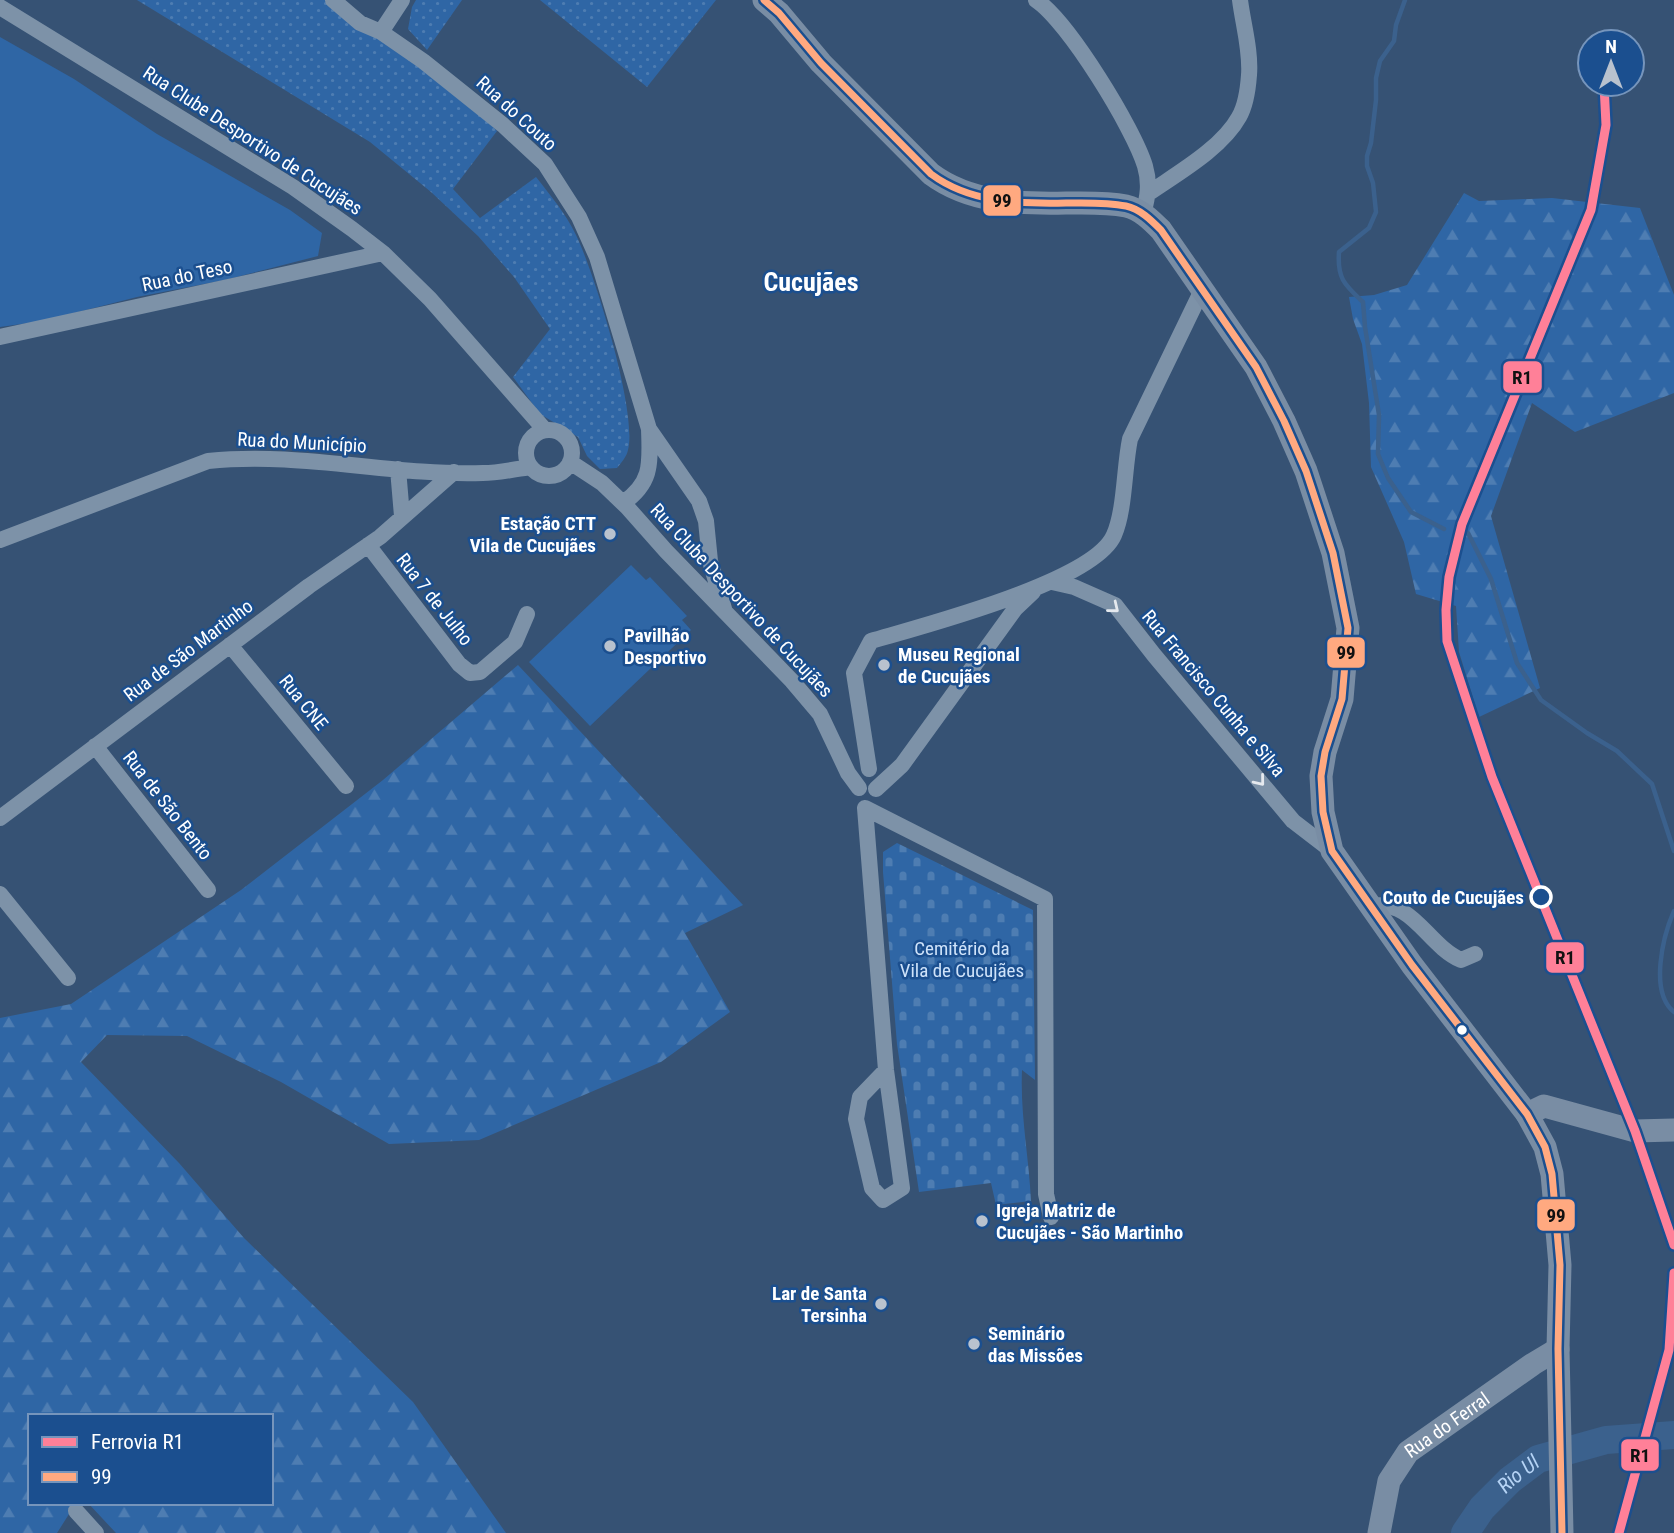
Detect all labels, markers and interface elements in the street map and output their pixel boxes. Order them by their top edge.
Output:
north arrow [1576,28,1646,98]
text: N [1605,35,1617,58]
street label: Rua Clube Desportivo de Cucujães [139,61,367,220]
street label: Rua do Couto [472,71,562,156]
line badge: 99 [982,184,1022,217]
text: 99 [992,189,1012,212]
street label: Rua do Teso [140,255,234,296]
district label: Cucujães [763,267,859,297]
line badge: R1 [1502,360,1543,394]
text: R1 [1512,366,1532,389]
street label: Rua do Município [237,428,367,457]
street label: Rua Clube Desportivo de Cucujães [646,499,838,702]
place label: Estação CTT Vila de Cucujães [470,512,596,557]
marker: Estação CTT Vila de Cucujães [602,526,618,542]
street label: Rua 7 de Julho [391,549,478,650]
street label: Rua de São Martinho [119,594,257,706]
one-way arrow [1106,599,1119,612]
street label: Rua Francisco Cunha e Silva [1137,605,1290,781]
place label: Pavilhão Desportivo [624,624,707,669]
line badge: 99 [1326,636,1366,669]
marker: Pavilhão Desportivo [602,638,618,654]
text: 99 [1336,641,1356,664]
place label: Museu Regional de Cucujães [898,643,1020,688]
marker: Museu Regional de Cucujães [876,657,892,673]
street label: Rua CNE [274,670,333,735]
street label: Rua de São Bento [118,746,217,864]
one-way arrow [1252,774,1265,786]
place label: Couto de Cucujães [1383,886,1524,909]
marker: Couto de Cucujães [1530,886,1552,908]
park label: Cemitério da Vila de Cucujães [900,937,1024,982]
line badge: R1 [1545,941,1585,974]
text: R1 [1555,946,1575,969]
unlabelled marker [1455,1023,1469,1037]
line badge: 99 [1536,1198,1576,1232]
place label: Igreja Matriz de Cucujães - São Martinho [996,1199,1183,1244]
text: 99 [1546,1204,1566,1227]
marker: Igreja Matriz de Cucujães - São Martinho [974,1213,990,1229]
place label: Lar de Santa Tersinha [772,1282,867,1327]
marker: Lar de Santa Tersinha [873,1296,889,1312]
place label: Seminário das Missões [988,1322,1083,1367]
marker: Seminário das Missões [966,1336,982,1352]
street label: Rua do Ferral [1400,1387,1494,1463]
legend [28,1414,273,1505]
text: Ferrovia R1 [91,1430,184,1454]
line badge: R1 [1620,1438,1660,1472]
text: R1 [1630,1444,1650,1467]
water label: Rio Ul [1492,1450,1544,1498]
text: 99 [91,1465,112,1489]

